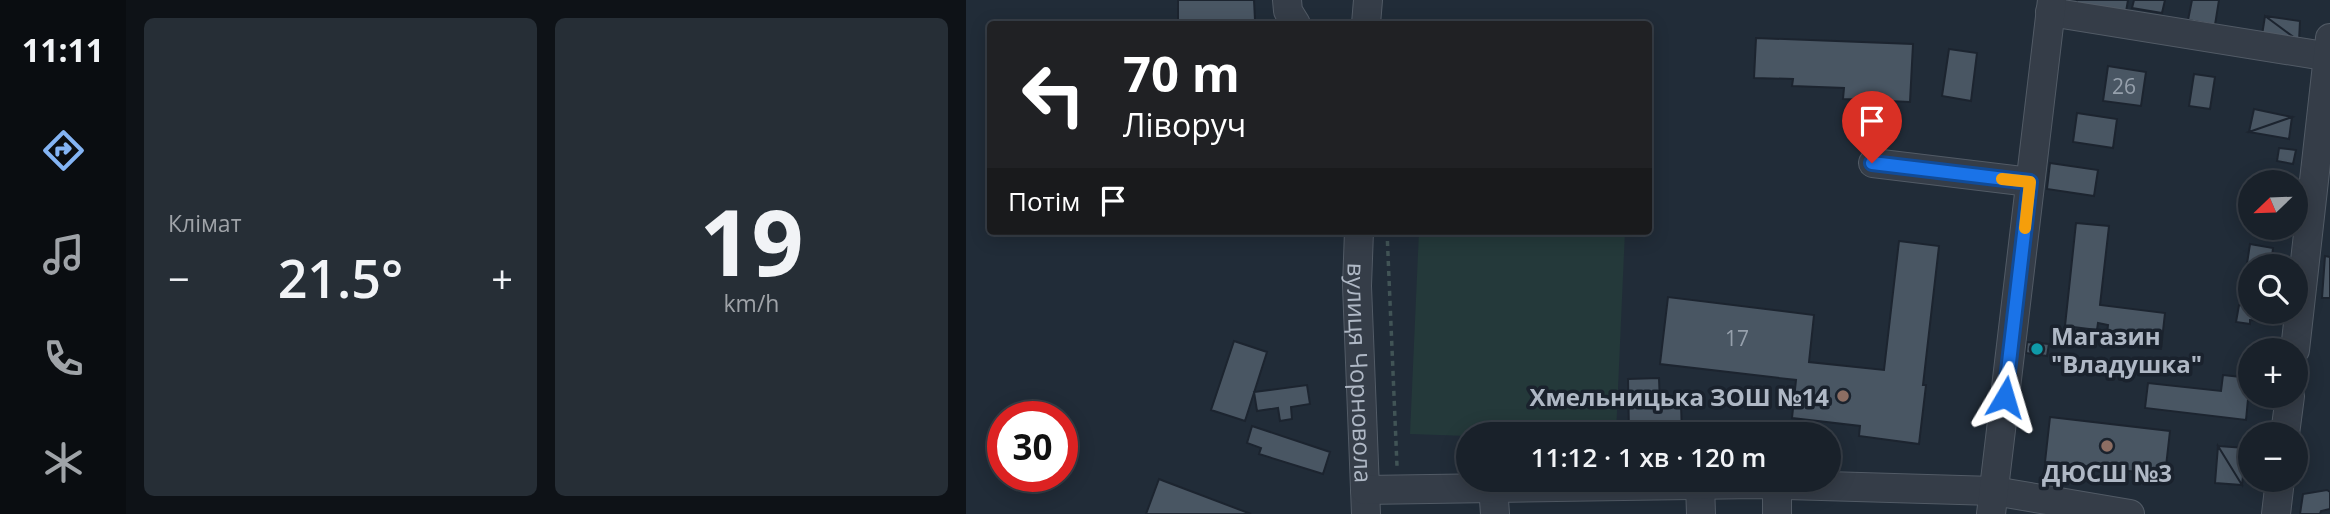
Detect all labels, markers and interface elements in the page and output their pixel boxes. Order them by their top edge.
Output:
text: 11:11 [22,28,104,71]
text: 70 m [1123,40,1240,106]
icon: left [1008,49,1099,140]
house number: 26 [2112,72,2136,100]
pin [1842,91,1902,163]
icon: arrive [1853,102,1891,140]
text: Ліворуч [1123,103,1246,146]
icon: directions [39,126,88,175]
north arrow [2238,170,2308,240]
map controls [2238,170,2308,492]
text: 19 [699,179,804,303]
icon: arrive [1094,182,1132,220]
text: Потім [1008,183,1080,219]
text: Клімат [168,207,241,239]
icon: music [39,230,88,279]
text: 21.5° [278,242,403,313]
text: − [168,252,190,304]
text: + [491,252,513,304]
button: search [2238,254,2308,324]
street label: вулиця Чорновола [1340,262,1381,483]
text: km/h [724,287,779,319]
place label: Магазин "Владушка" [2051,319,2202,380]
house number: 17 [1725,324,1749,352]
icon: phone [39,334,88,383]
button: + [2238,338,2308,408]
marker: Магазин "Владушка" [2029,341,2045,357]
position arrow [1968,360,2042,434]
place label: Хмельницька ЗОШ №14 [1529,380,1829,413]
marker: Хмельницька ЗОШ №14 [1835,388,1851,404]
speed limit sign: 30 [987,401,1078,492]
button: − [2238,422,2308,492]
icon: climate [39,438,88,487]
marker: ДЮСШ №3 [2099,438,2115,454]
text: 11:12 · 1 хв · 120 m [1531,439,1766,475]
place label: ДЮСШ №3 [2042,456,2172,489]

